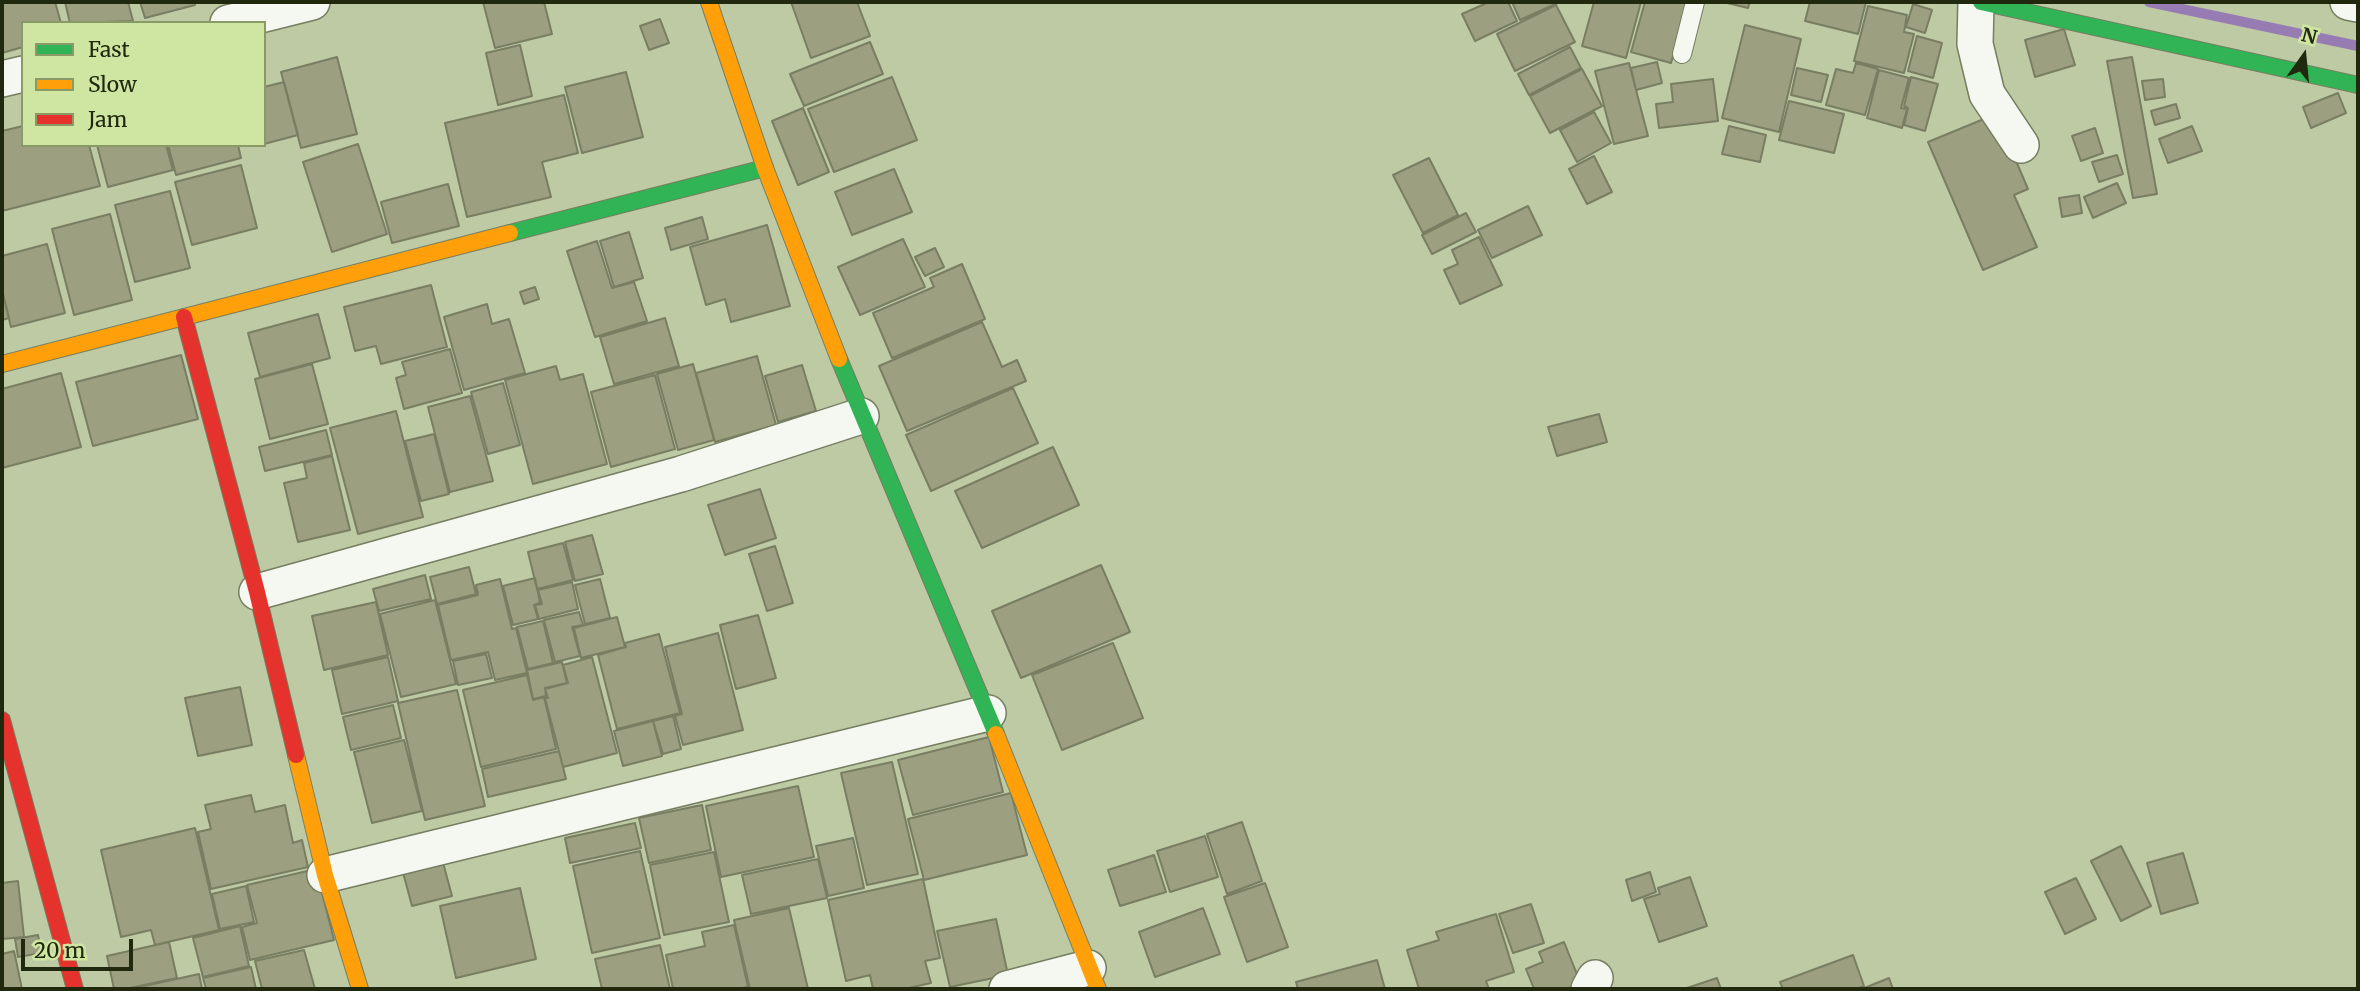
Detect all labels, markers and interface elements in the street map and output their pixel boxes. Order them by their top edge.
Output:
legend [21,21,266,147]
north arrow [2269,21,2339,91]
text: N [2299,22,2320,49]
text: Fast [88,36,130,63]
text: Slow [88,71,137,98]
text: Jam [88,106,127,133]
scale bar [24,925,136,969]
text: 20 m [34,937,85,964]

